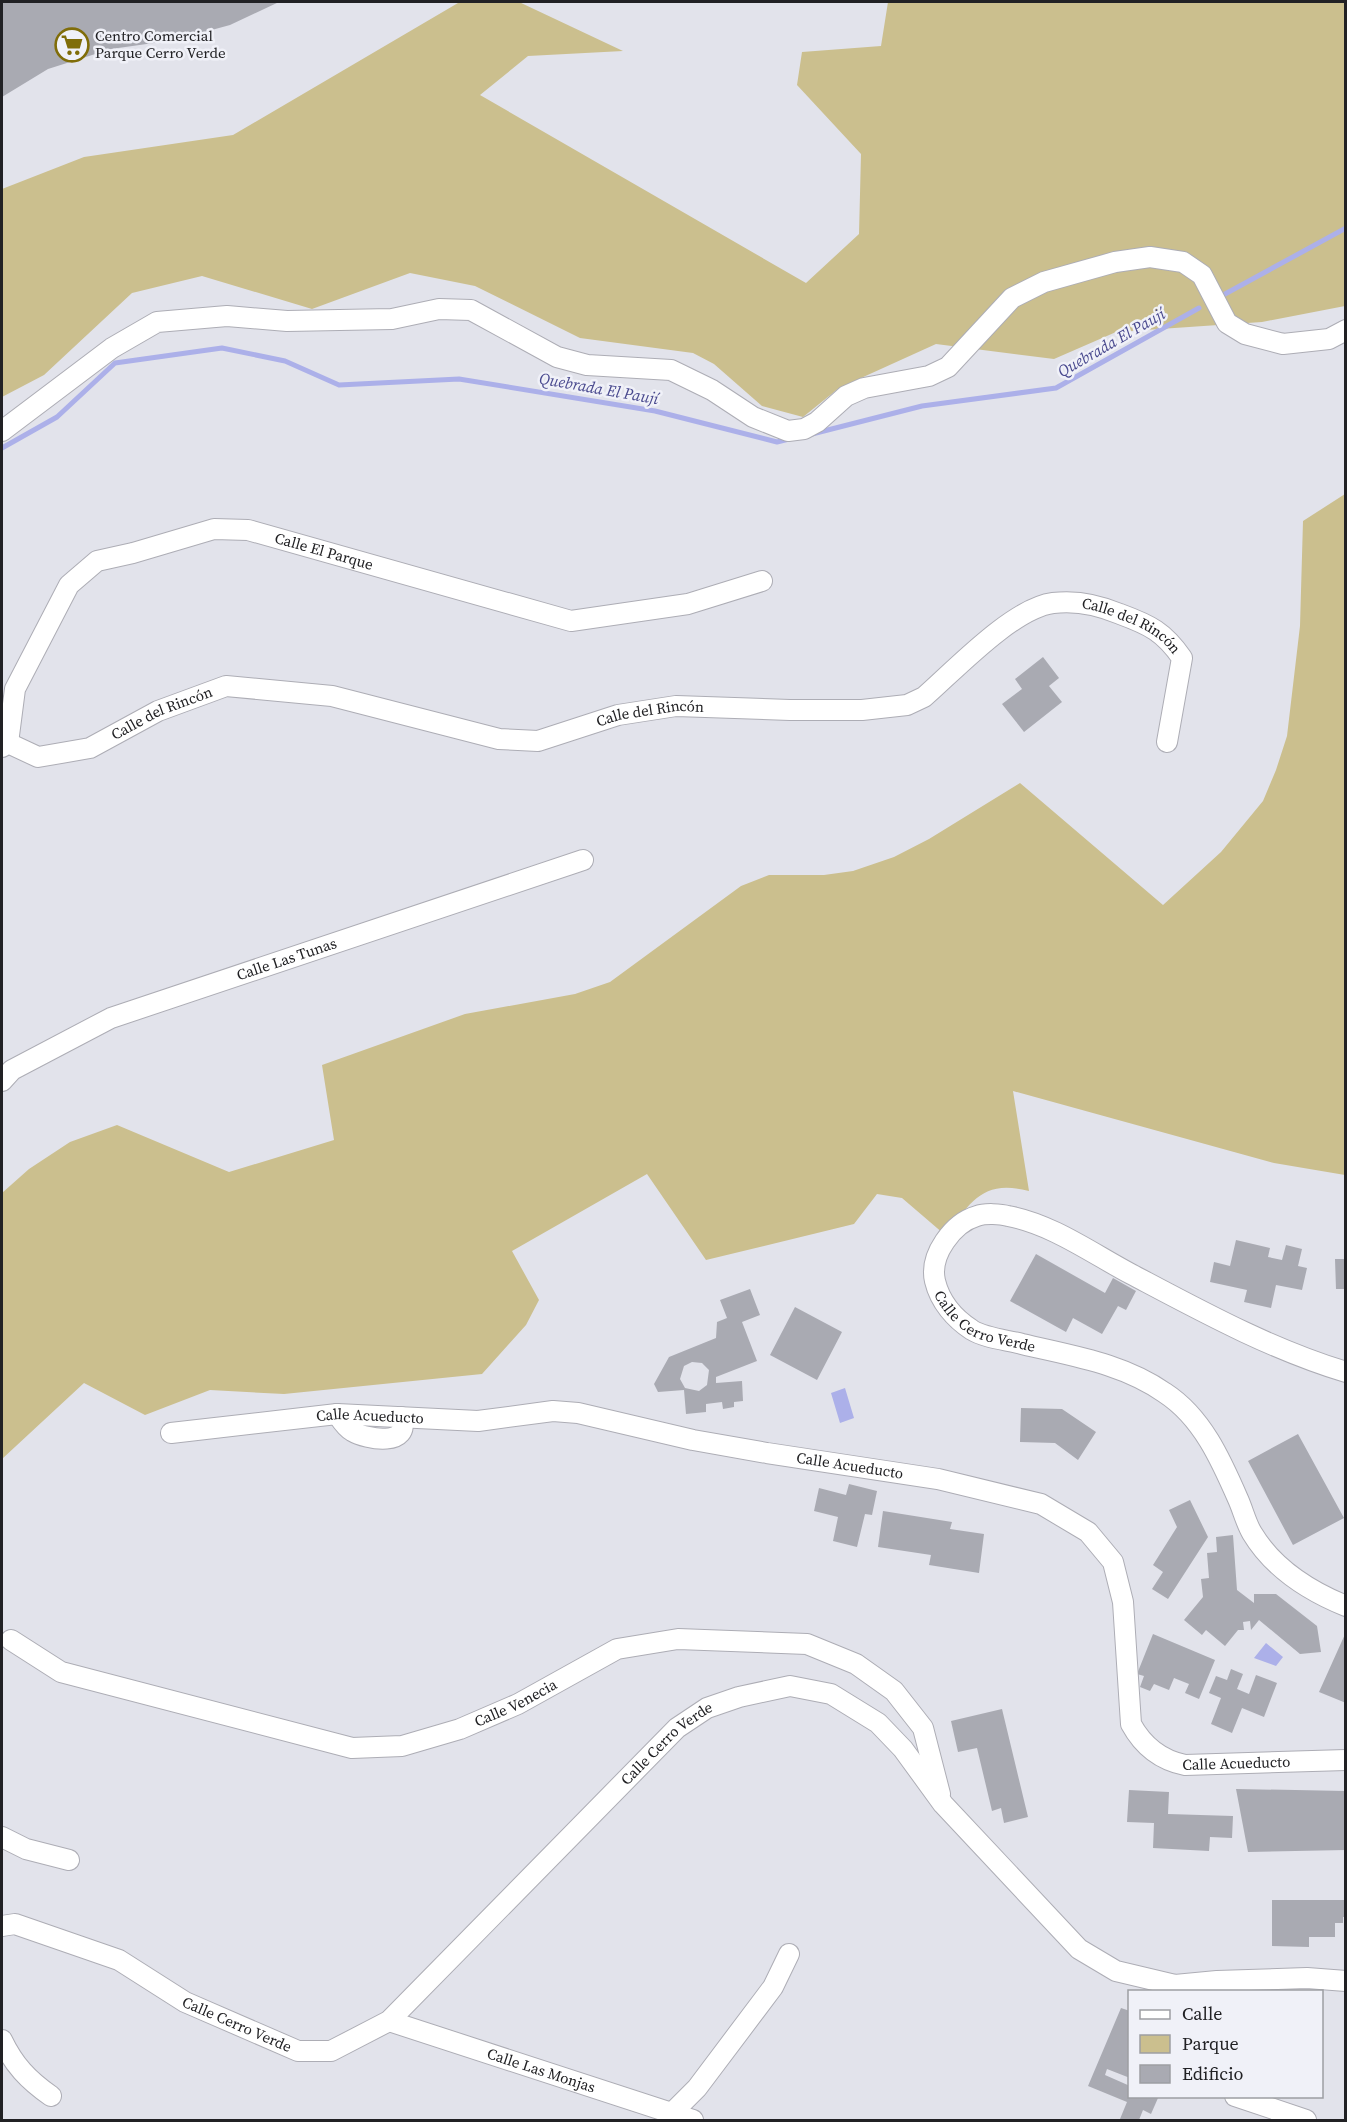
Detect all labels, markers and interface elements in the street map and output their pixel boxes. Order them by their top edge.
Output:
place label: Centro Comercial Parque Cerro Verde [95,25,226,63]
supermarket icon: Centro Comercial Parque Cerro Verde [54,27,90,63]
water label: Quebrada El Paují [1053,302,1170,382]
water label: Quebrada El Paují [538,367,662,410]
street label: Calle El Parque [272,527,376,575]
street label: Calle del Rincón [1081,592,1186,658]
street label: Calle del Rincón [107,681,215,745]
street label: Calle del Rincón [593,695,704,731]
street label: Calle Las Tunas [234,932,339,985]
street label: Calle Cerro Verde [929,1287,1038,1357]
street label: Calle Acueducto [315,1403,424,1428]
street label: Calle Acueducto [795,1447,905,1484]
street label: Calle Venecia [471,1673,561,1732]
street label: Calle Cerro Verde [616,1696,715,1789]
street label: Calle Acueducto [1182,1751,1291,1775]
legend [1128,1990,1323,2098]
street label: Calle Cerro Verde [179,1991,295,2057]
text: Calle [1182,2001,1222,2026]
text: Parque [1182,2031,1239,2056]
street label: Calle Las Monjas [484,2043,598,2098]
text: Edificio [1182,2061,1243,2086]

